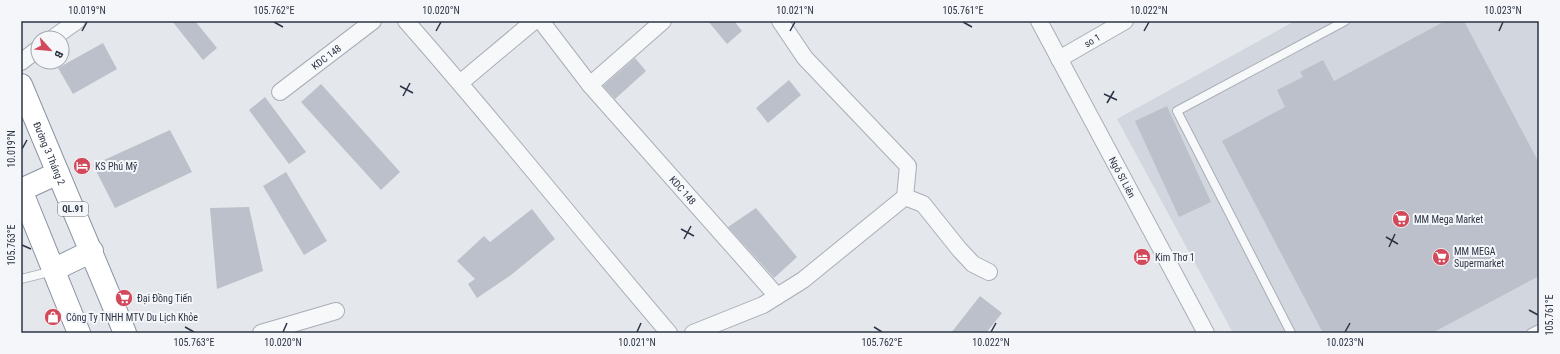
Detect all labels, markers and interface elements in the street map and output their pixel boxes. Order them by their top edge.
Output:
text: 10.019°N [68,5,106,16]
text: 105.762°E [254,5,295,16]
text: 10.020°N [422,5,460,16]
text: 10.021°N [776,5,814,16]
text: 105.761°E [943,5,984,16]
text: 10.022°N [1130,5,1168,16]
text: 10.023°N [1484,5,1522,16]
north arrow [30,30,70,70]
street label: so 1 [1082,32,1102,49]
street label: KDC 148 [310,42,343,72]
text: B [51,49,66,60]
street label: Đường 3 Tháng 2 [31,120,67,187]
text: 10.019°N [6,130,17,168]
street label: Ngô Sĩ Liên [1107,155,1138,200]
hotel icon: KS Phú Mỹ [72,156,92,176]
place label: KS Phú Mỹ [95,161,137,172]
street label: KDC 148 [667,174,698,207]
road number: QL.91 [58,202,88,216]
supermarket icon: MM Mega Market [1391,209,1411,229]
place label: MM Mega Market [1414,214,1483,225]
text: 105.763°E [6,224,17,265]
place label: MM MEGA Supermarket [1454,246,1504,269]
hotel icon: Kim Thơ 1 [1132,247,1152,267]
supermarket icon: MM MEGA Supermarket [1431,247,1451,267]
place label: Kim Thơ 1 [1155,252,1195,263]
supermarket icon: Đại Đồng Tiến [114,288,134,308]
place label: Đại Đồng Tiến [137,292,192,305]
text: 105.761°E [1544,294,1555,335]
shop icon: Công Ty TNHH MTV Du Lịch Khỏe [43,307,63,327]
place label: Công Ty TNHH MTV Du Lịch Khỏe [66,312,198,324]
text: 105.763°E [174,337,215,348]
text: 10.020°N [264,337,302,348]
text: 10.021°N [618,337,656,348]
text: 105.762°E [862,337,903,348]
text: 10.022°N [972,337,1010,348]
text: 10.023°N [1326,337,1364,348]

